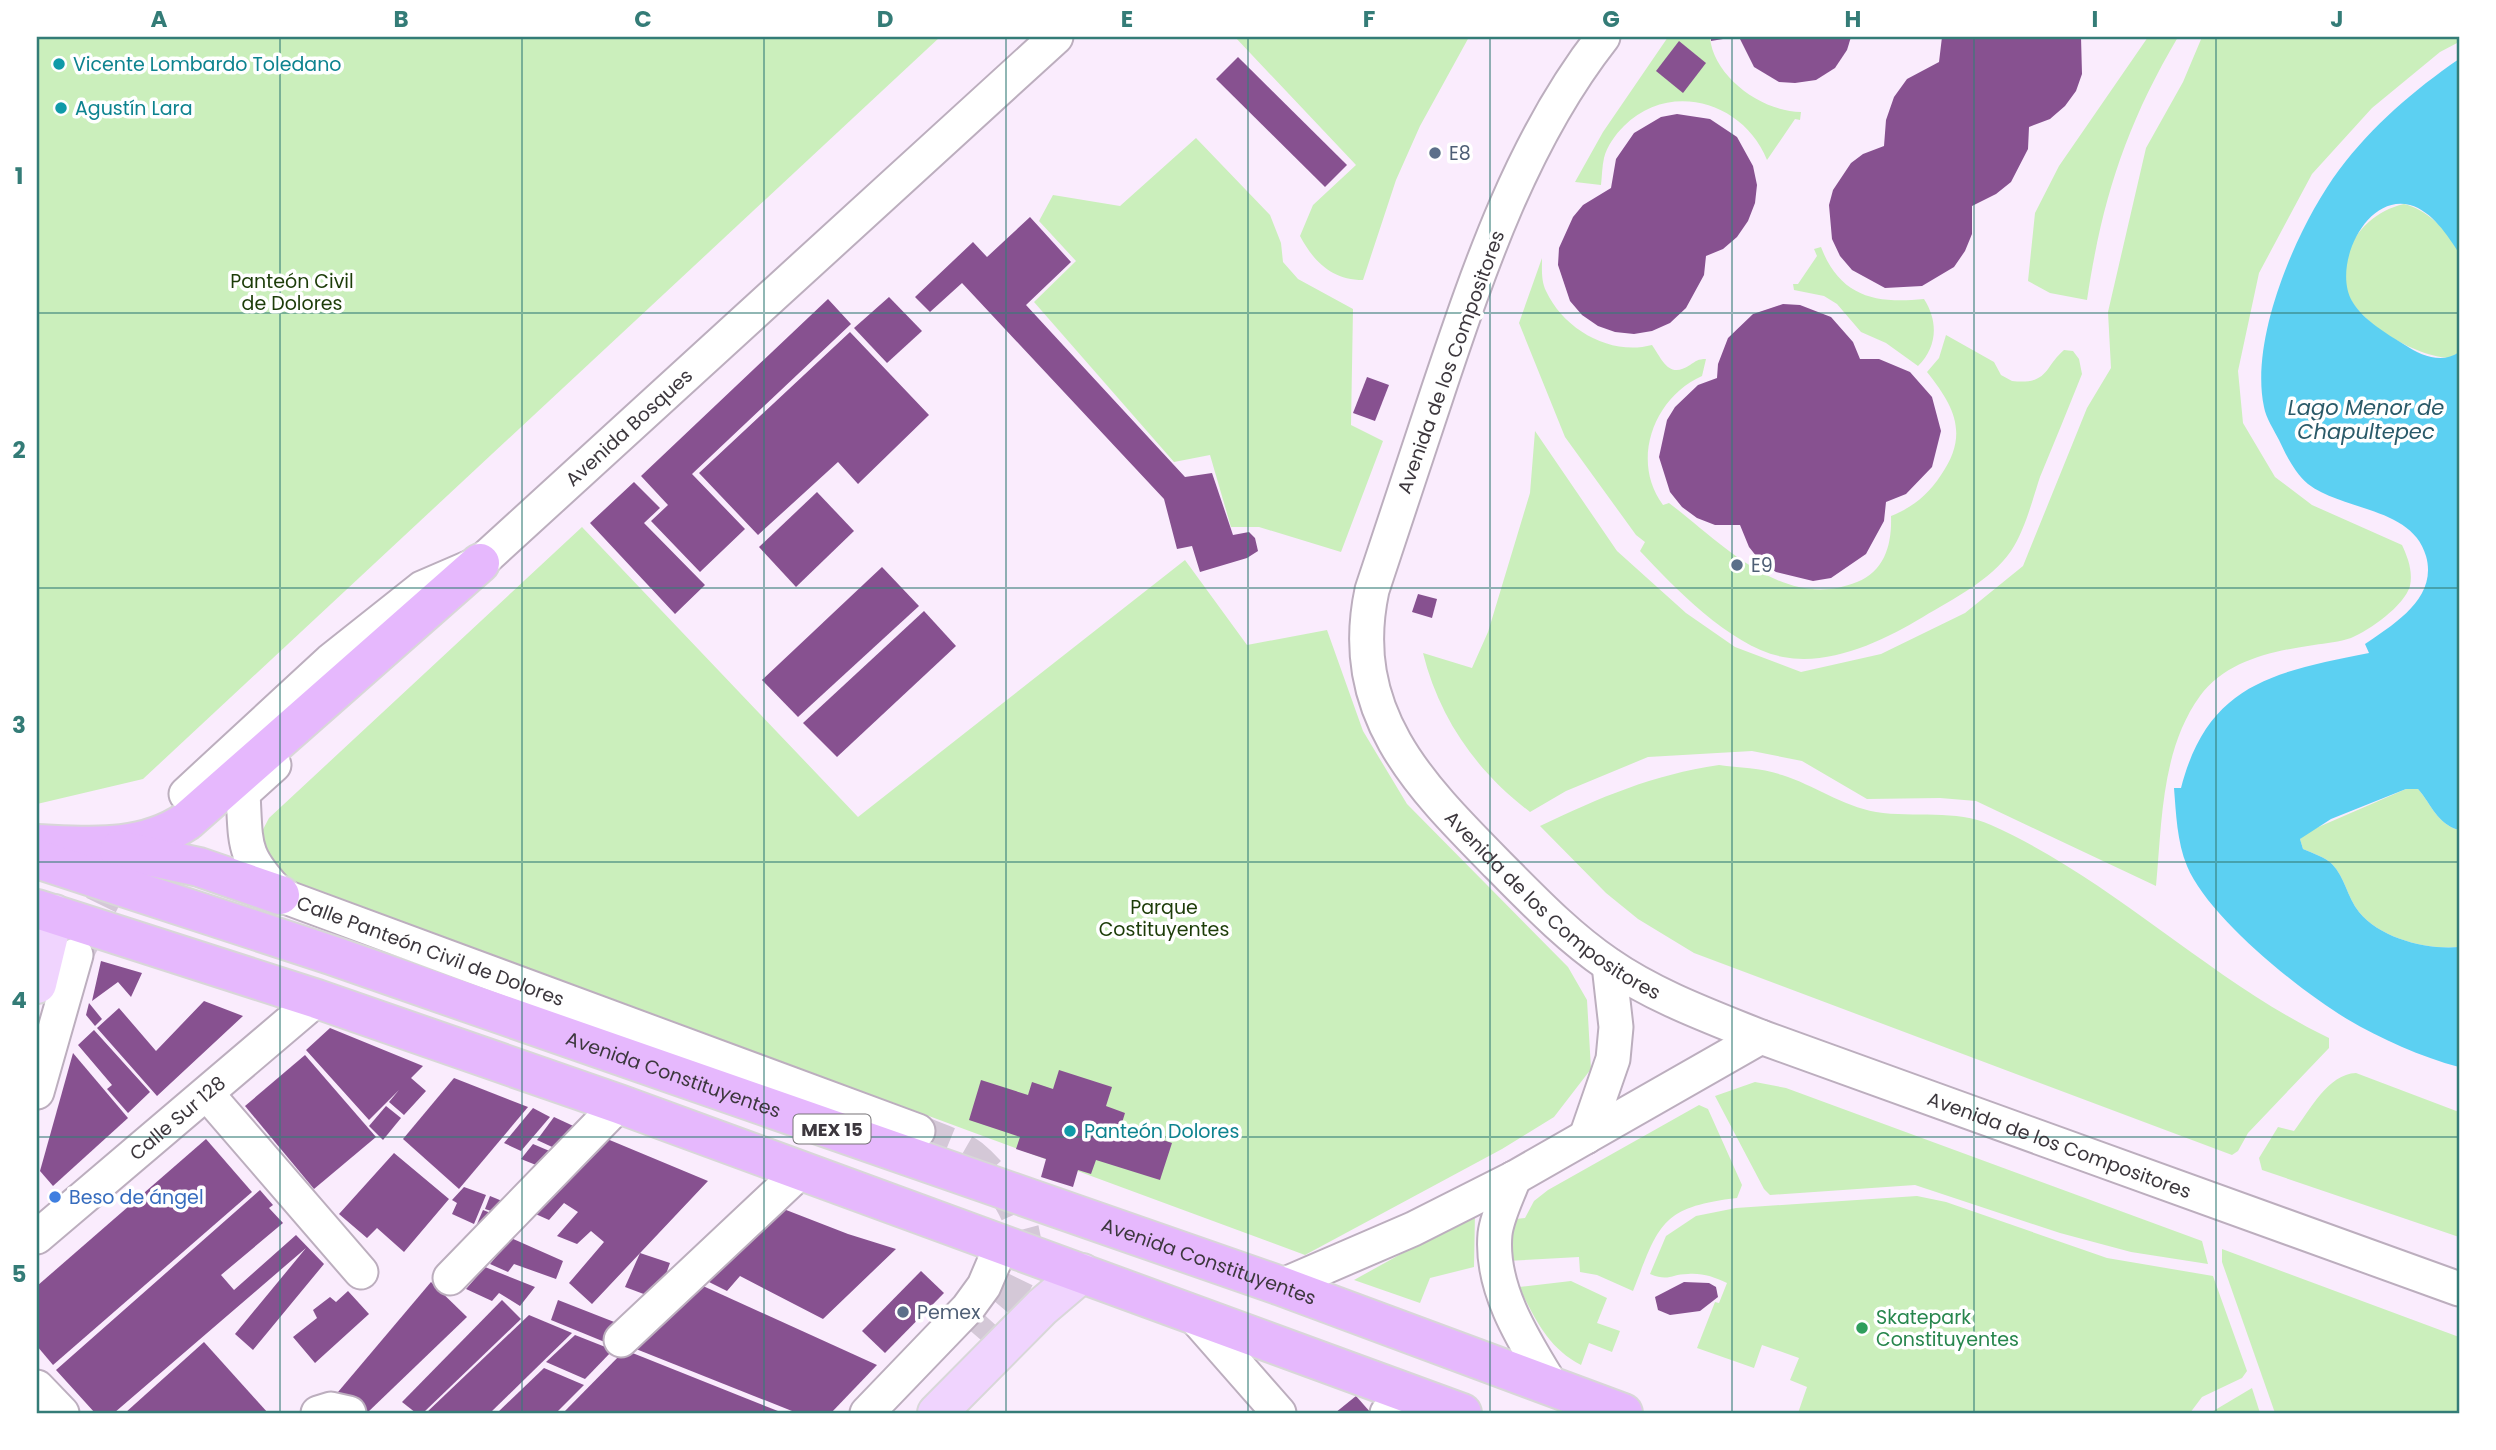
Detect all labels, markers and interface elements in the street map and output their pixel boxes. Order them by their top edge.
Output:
text: A [151,3,168,35]
text: B [393,3,409,35]
text: C [634,3,652,35]
text: D [877,3,893,35]
text: E [1121,3,1133,35]
text: F [1363,3,1375,35]
text: G [1602,3,1620,35]
text: H [1845,3,1861,35]
text: I [2092,3,2098,35]
text: J [2330,3,2344,35]
place label: Vicente Lombardo Toledano [73,51,341,78]
marker: Vicente Lombardo Toledano [51,56,67,72]
place label: Agustín Lara [75,95,193,122]
marker: Agustín Lara [53,100,69,116]
place label: E8 [1449,140,1471,167]
marker: E8 [1427,145,1443,161]
text: 1 [15,160,23,192]
street label: Avenida de los Compositores [1391,227,1511,497]
park label: Panteón Civil de Dolores [230,268,354,317]
street label: Avenida Bosques [559,362,698,492]
water label: Lago Menor de Chapultepec [2288,393,2444,446]
text: 2 [12,434,26,466]
place label: E9 [1751,552,1773,579]
marker: E9 [1729,557,1745,573]
text: 3 [12,709,26,741]
street label: Avenida de los Compositores [1439,805,1665,1006]
street label: Calle Panteón Civil de Dolores [293,889,568,1013]
park label: Parque Costituyentes [1099,894,1229,943]
text: 4 [11,984,27,1016]
street label: Avenida Constituyentes [562,1024,785,1124]
street label: Calle Sur 128 [123,1069,231,1166]
street label: Avenida de los Compositores [1924,1085,2195,1205]
road number: MEX 15 [794,1114,870,1144]
place label: Panteón Dolores [1084,1118,1239,1145]
marker: Panteón Dolores [1062,1123,1078,1139]
place label: Beso de ángel [69,1184,204,1211]
marker: Beso de ángel [47,1189,63,1205]
street label: Avenida Constituyentes [1098,1211,1320,1311]
text: 5 [12,1258,26,1290]
place label: Pemex [917,1299,980,1326]
marker: Pemex [895,1304,911,1320]
place label: Skatepark Constituyentes [1876,1304,2019,1353]
marker: Skatepark Constituyentes [1854,1320,1870,1336]

